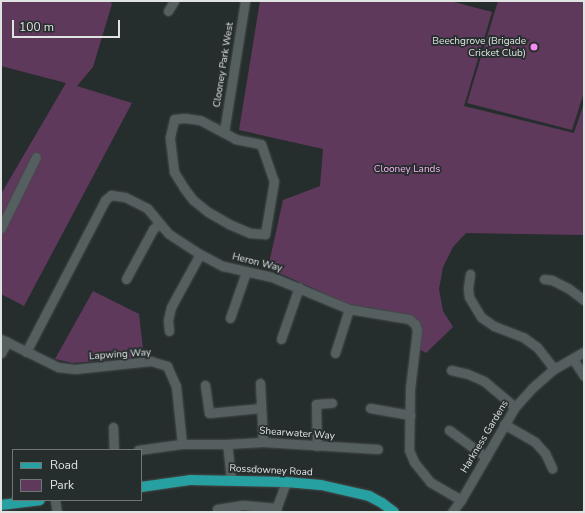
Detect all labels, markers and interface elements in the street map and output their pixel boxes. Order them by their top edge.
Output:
scale bar [14,12,122,38]
text: 100 m [19,19,54,35]
street label: Clooney Park West [211,22,237,108]
place label: Beechgrove (Brigade Cricket Club) [432,35,526,58]
marker: Beechgrove (Brigade Cricket Club) [529,42,539,52]
park label: Clooney Lands [374,164,440,176]
street label: Heron Way [231,251,283,275]
street label: Lapwing Way [89,347,151,363]
street label: Harkness Gardens [459,399,511,475]
street label: Shearwater Way [259,425,335,443]
legend [12,449,142,501]
text: Road [50,457,78,473]
street label: Rossdowney Road [229,463,313,479]
text: Park [50,477,74,493]

